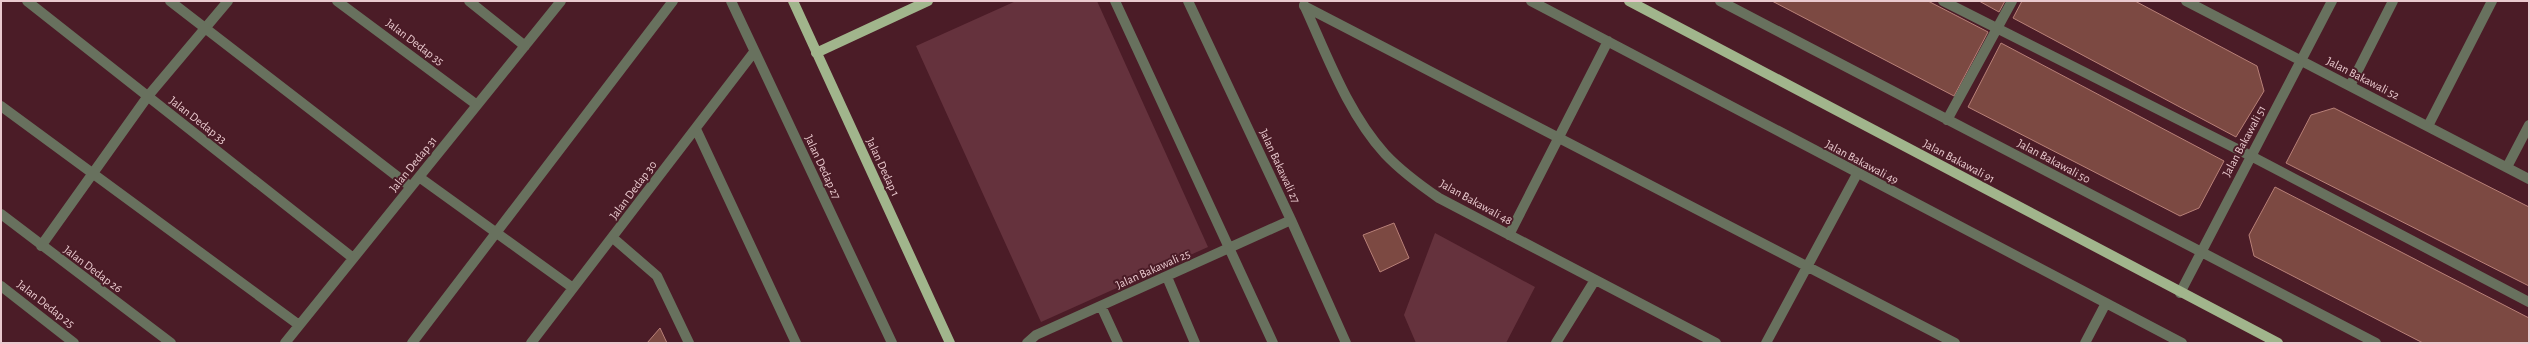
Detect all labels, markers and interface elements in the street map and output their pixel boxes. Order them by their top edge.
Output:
street label: Jalan Dedap 35 [384,17,446,67]
street label: Jalan Bakawali 52 [2325,55,2402,102]
street label: Jalan Dedap 33 [167,94,229,146]
street label: Jalan Bakawali 51 [2220,103,2268,179]
street label: Jalan Bakawali 27 [1258,127,1302,205]
street label: Jalan Dedap 27 [803,133,843,201]
street label: Jalan Dedap 31 [387,134,439,194]
street label: Jalan Dedap 1 [864,136,902,198]
street label: Jalan Bakawali 91 [1921,137,1997,185]
street label: Jalan Bakawali 50 [2015,137,2093,185]
street label: Jalan Bakawali 49 [1823,138,1901,186]
street label: Jalan Dedap 30 [607,158,659,222]
street label: Jalan Bakawali 48 [1438,177,1515,227]
street label: Jalan Dedap 26 [62,243,125,295]
street label: Jalan Bakawali 25 [1114,247,1192,291]
street label: Jalan Dedap 25 [15,278,77,330]

